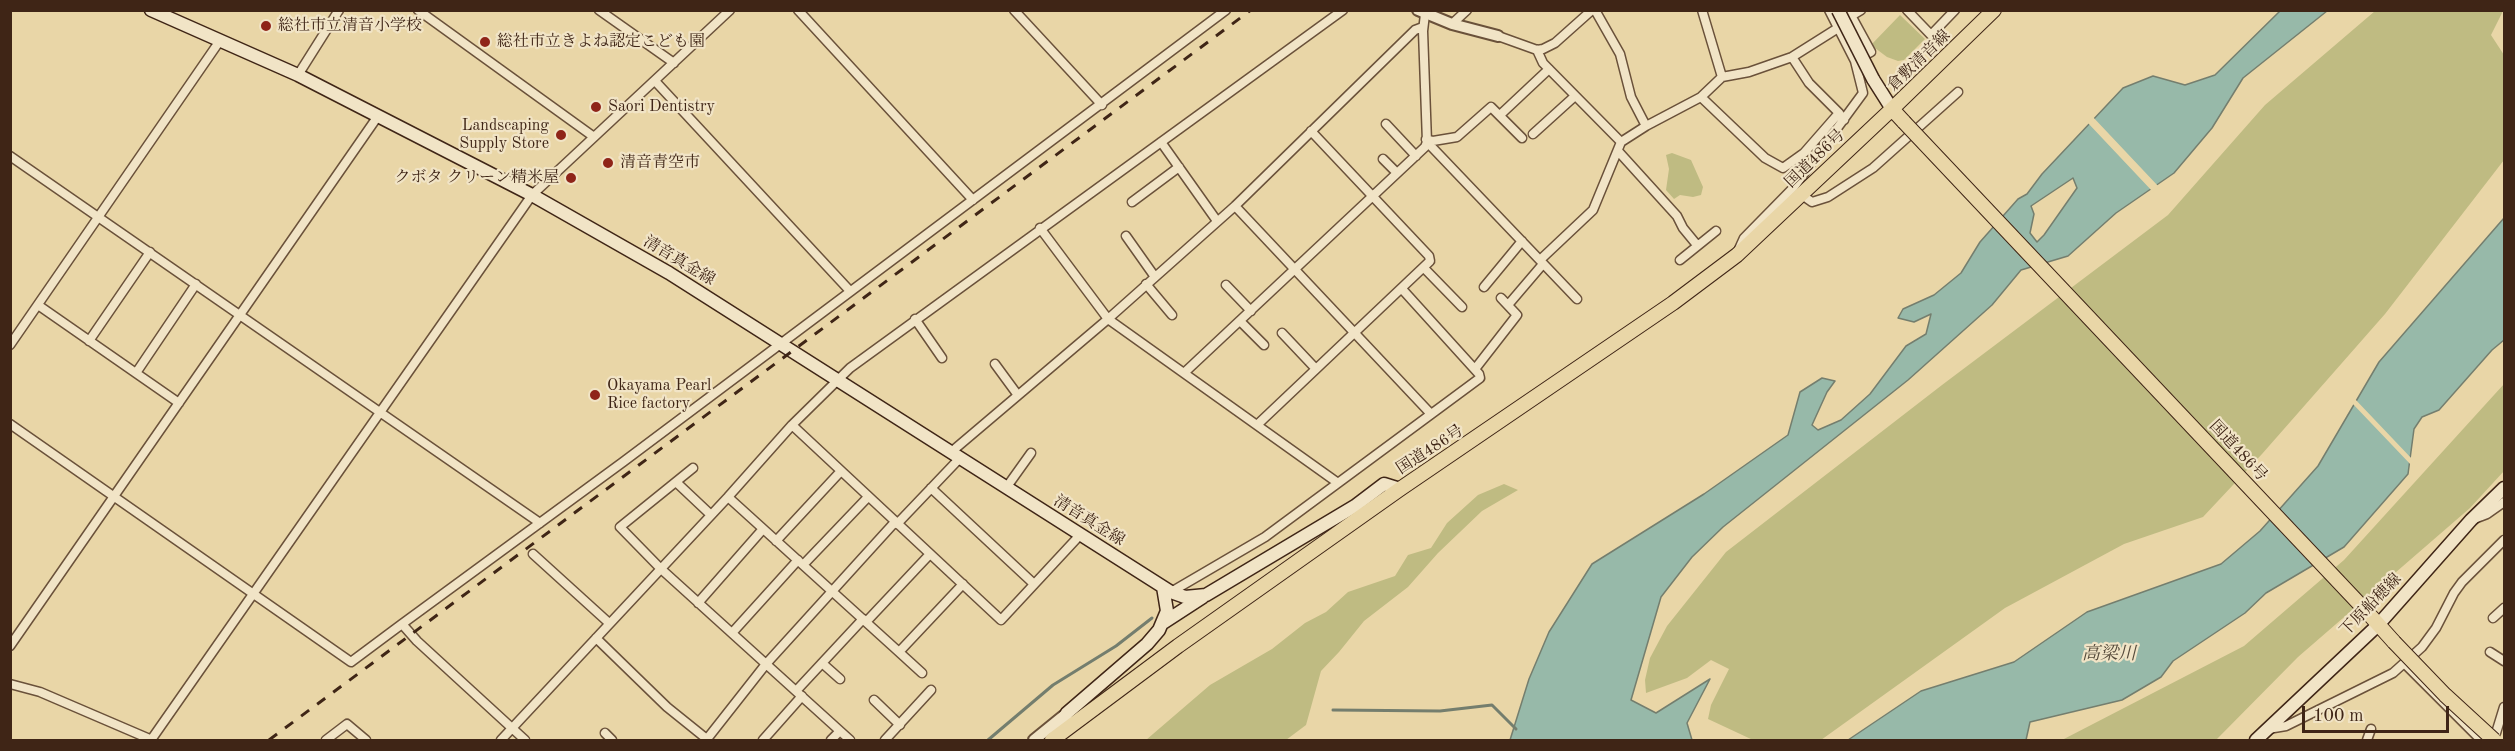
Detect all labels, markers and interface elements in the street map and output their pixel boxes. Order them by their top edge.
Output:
place label: 総社市立清音小学校 [278,16,422,36]
marker: 総社市立清音小学校 [259,19,273,33]
street label: 倉敷清音線 [1884,26,1954,96]
place label: 総社市立きよね認定こども園 [497,32,705,52]
marker: 総社市立きよね認定こども園 [478,35,492,49]
place label: Saori Dentistry [608,97,715,117]
marker: Saori Dentistry [589,100,603,114]
place label: Landscaping Supply Store [459,116,549,154]
street label: 国道486号 [1781,126,1849,192]
marker: Landscaping Supply Store [554,128,568,142]
place label: 清音青空市 [620,153,700,173]
marker: 清音青空市 [601,156,615,170]
place label: クボタ クリーン精米屋 [395,168,559,188]
marker: クボタ クリーン精米屋 [564,171,578,185]
street label: 清音真金線 [640,232,718,290]
place label: Okayama Pearl Rice factory [607,376,711,414]
marker: Okayama Pearl Rice factory [588,388,602,402]
street label: 国道486号 [2205,417,2271,485]
street label: 国道486号 [1393,421,1467,479]
street label: 清音真金線 [1050,492,1128,550]
street label: 下原船穂線 [2336,570,2406,640]
water label: 高梁川 [2082,643,2136,665]
scale bar [2305,694,2452,732]
text: 100 m [2313,707,2364,725]

